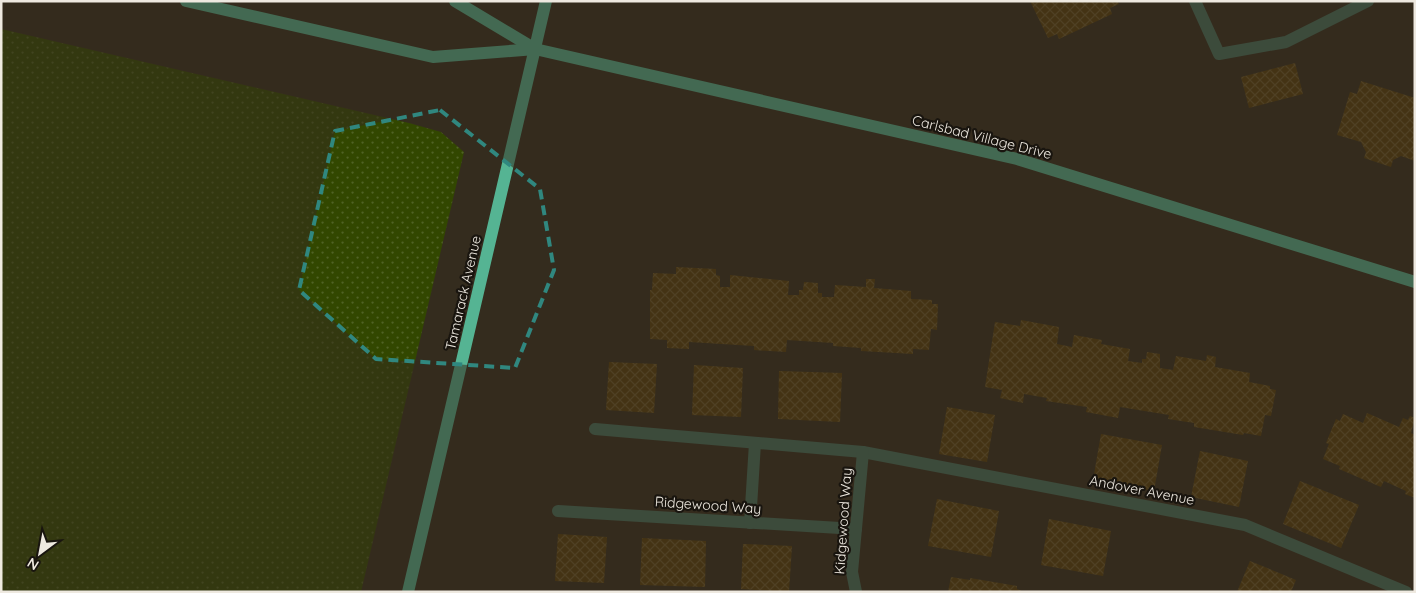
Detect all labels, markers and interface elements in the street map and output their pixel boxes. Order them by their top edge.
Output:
street label: Carlsbad Village Drive [910,111,1054,163]
street label: Tamarack Avenue [441,234,485,352]
street label: Kidgewood Way [830,467,856,575]
street label: Andover Avenue [1088,471,1196,509]
street label: Ridgewood Way [654,492,762,518]
north arrow [15,528,65,578]
text: N [24,554,42,574]

